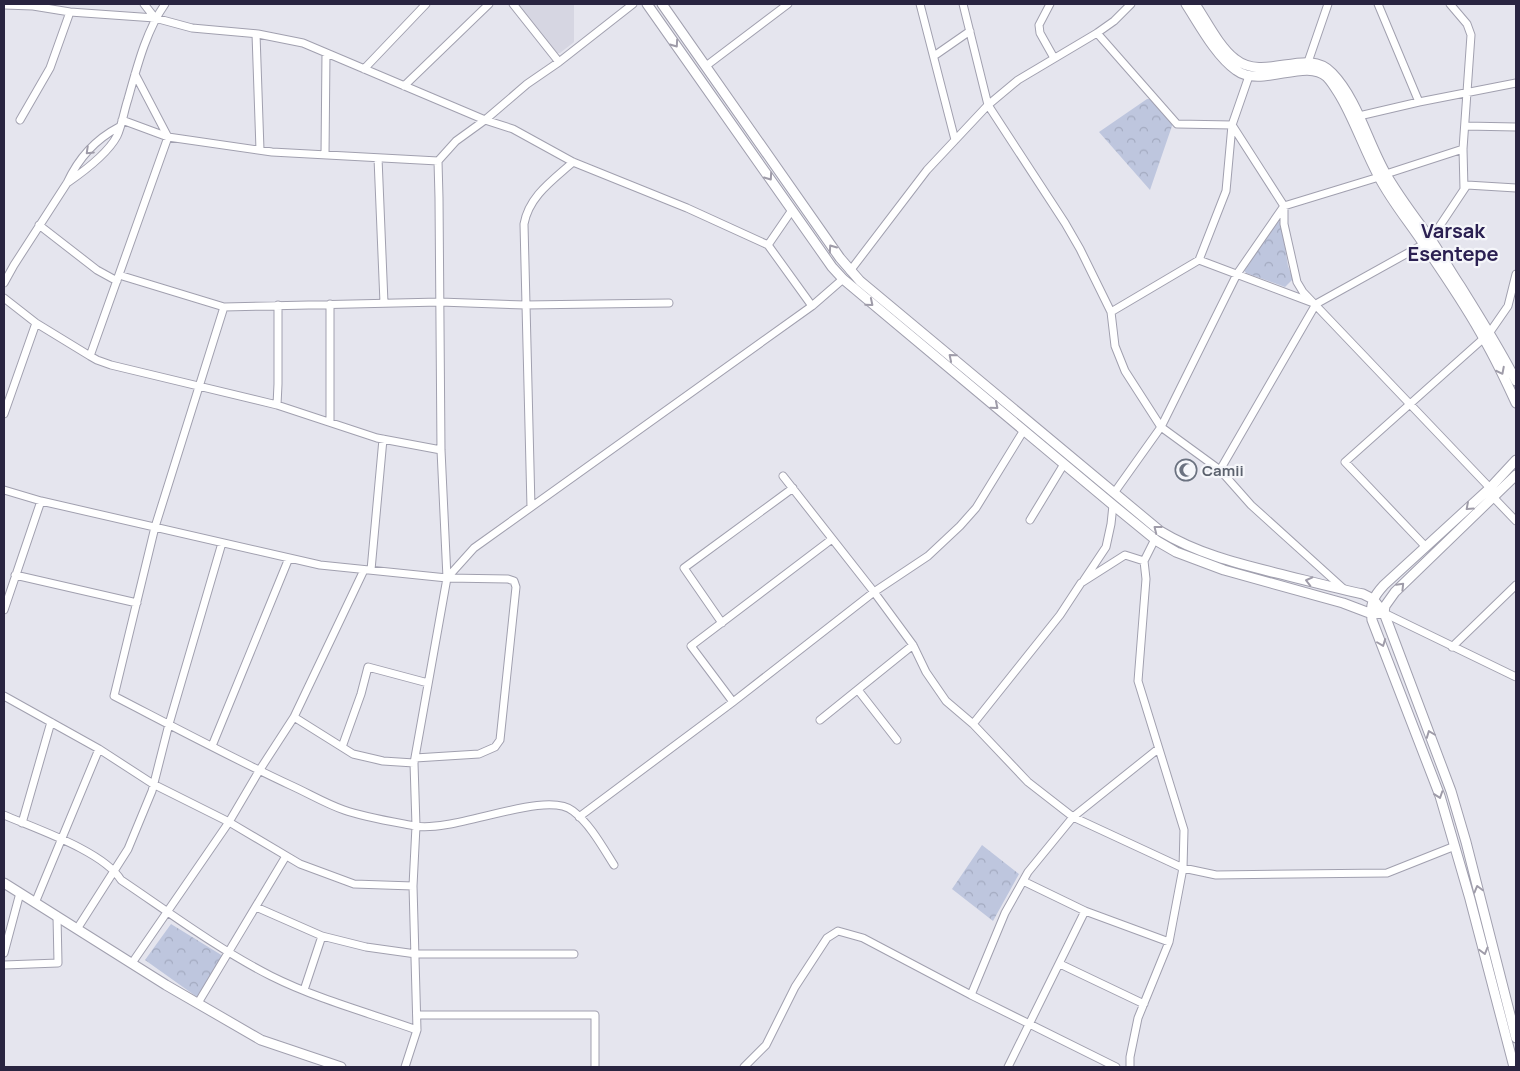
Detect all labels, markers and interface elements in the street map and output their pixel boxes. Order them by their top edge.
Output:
one-way arrow [669,38,678,47]
one-way arrow [85,145,94,154]
one-way arrow [763,171,772,180]
district label: Varsak Esentepe [1408,217,1499,267]
one-way arrow [829,244,838,254]
one-way arrow [864,297,873,305]
one-way arrow [948,354,957,363]
one-way arrow [1495,366,1505,375]
one-way arrow [989,401,998,409]
mosque icon: Camii [1174,458,1198,482]
place label: Camii [1202,460,1244,481]
one-way arrow [1466,501,1475,510]
one-way arrow [1154,526,1163,534]
one-way arrow [1305,576,1314,587]
one-way arrow [1395,582,1404,591]
one-way arrow [1376,638,1387,647]
one-way arrow [1426,731,1436,739]
one-way arrow [1434,790,1444,799]
one-way arrow [1474,886,1484,894]
one-way arrow [1478,947,1489,956]

